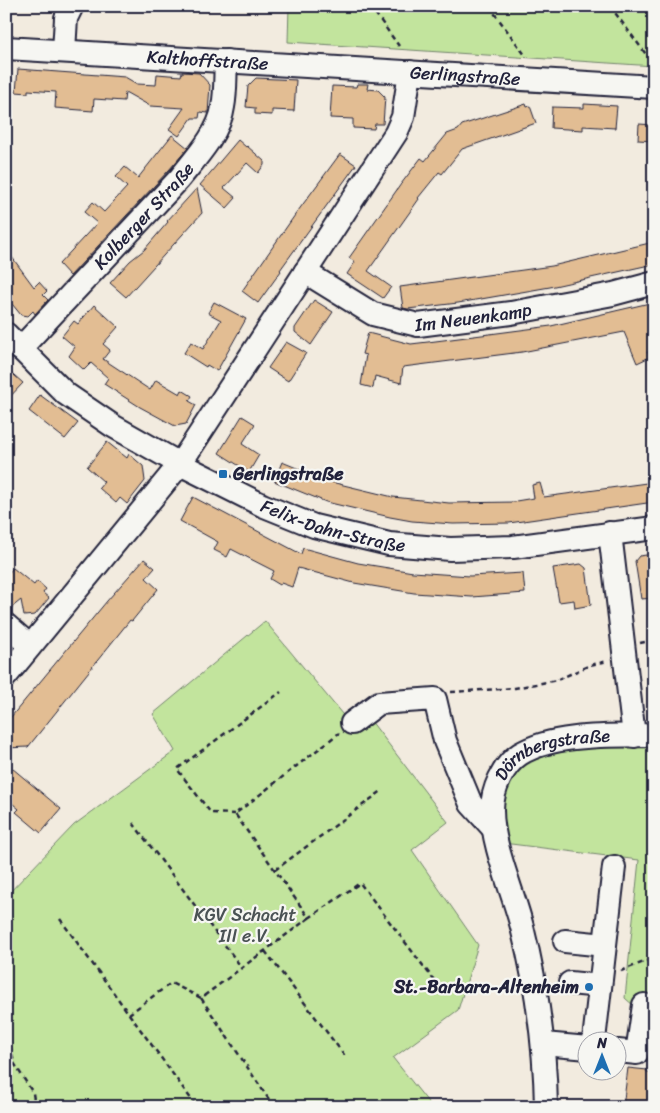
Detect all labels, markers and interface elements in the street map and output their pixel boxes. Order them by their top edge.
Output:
street label: Kalthoffstraße [146,41,269,80]
street label: Gerlingstraße [409,56,521,95]
street label: Kolberger Straße [85,155,203,277]
street label: Im Neuenkamp [412,293,535,341]
place label: Gerlingstraße [232,458,344,490]
marker: Gerlingstraße [217,468,229,480]
street label: Felix-Dahn-Straße [256,490,406,561]
street label: Dörnbergstraße [485,720,611,787]
park label: KGV Schacht III e.V. [194,899,296,952]
place label: St.-Barbara-Altenheim [393,971,579,1003]
marker: St.-Barbara-Altenheim [583,981,595,993]
north arrow [578,1030,628,1080]
text: N [596,1031,607,1056]

